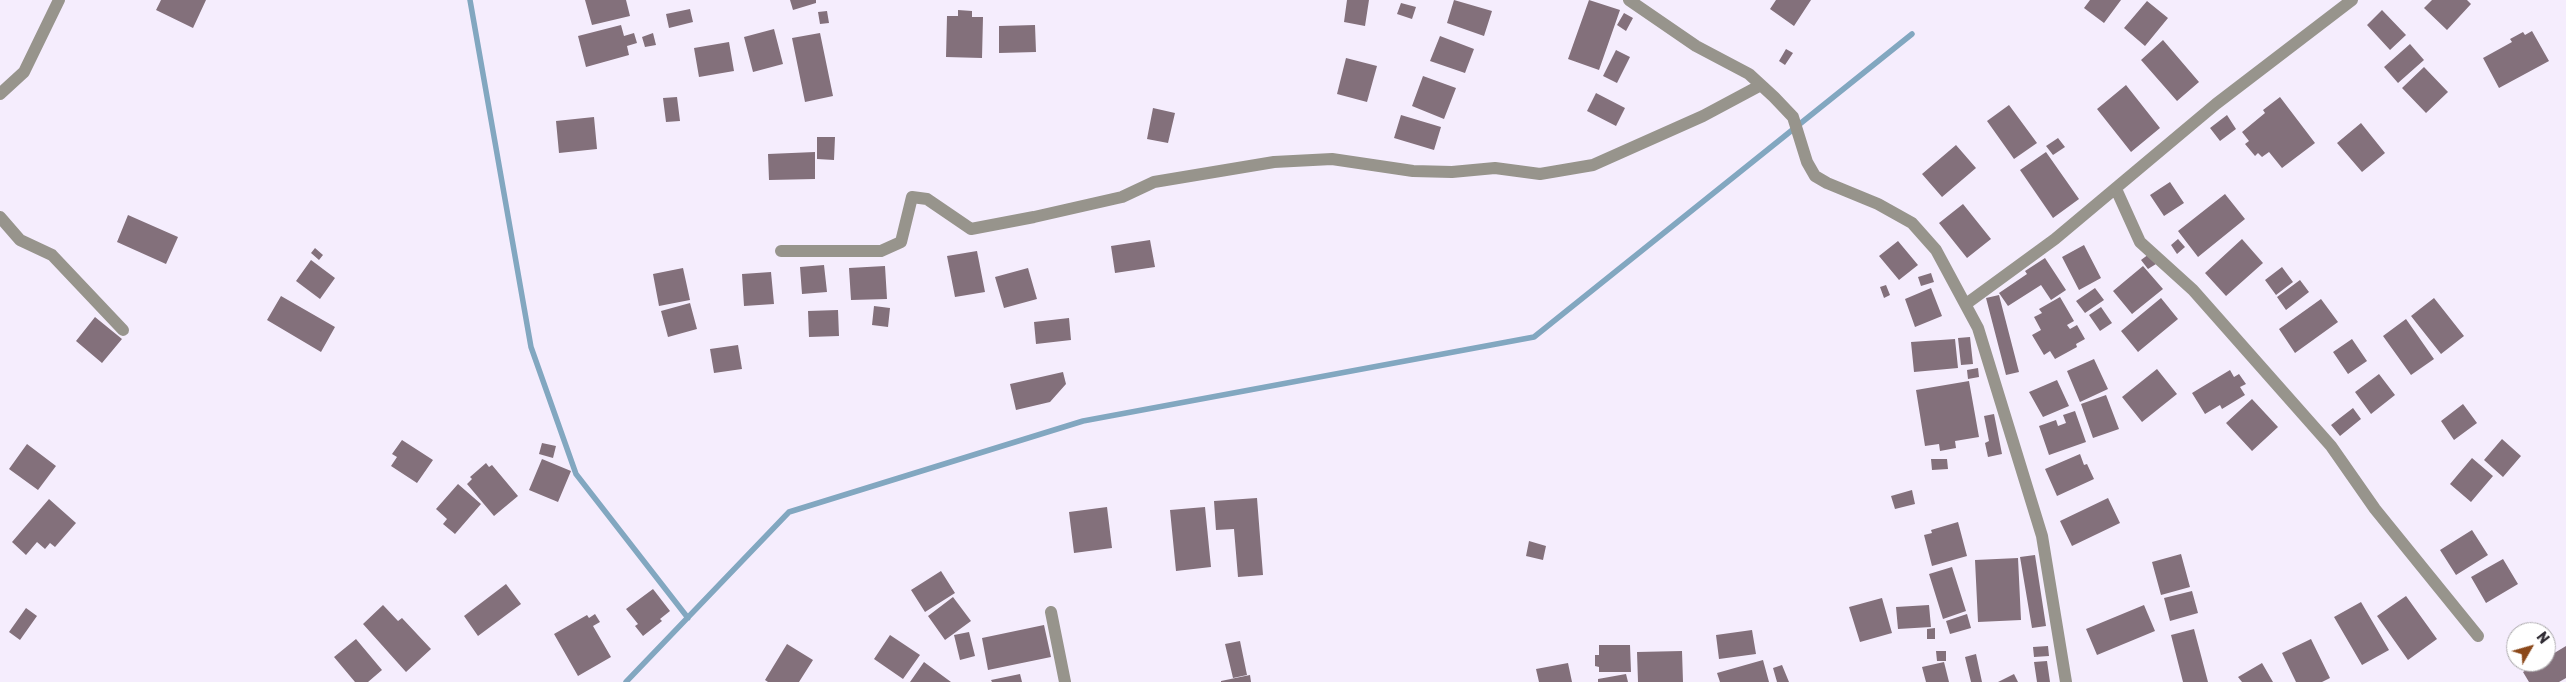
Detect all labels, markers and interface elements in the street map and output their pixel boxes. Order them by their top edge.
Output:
north arrow [2506,622,2556,672]
text: N [2533,629,2552,647]

